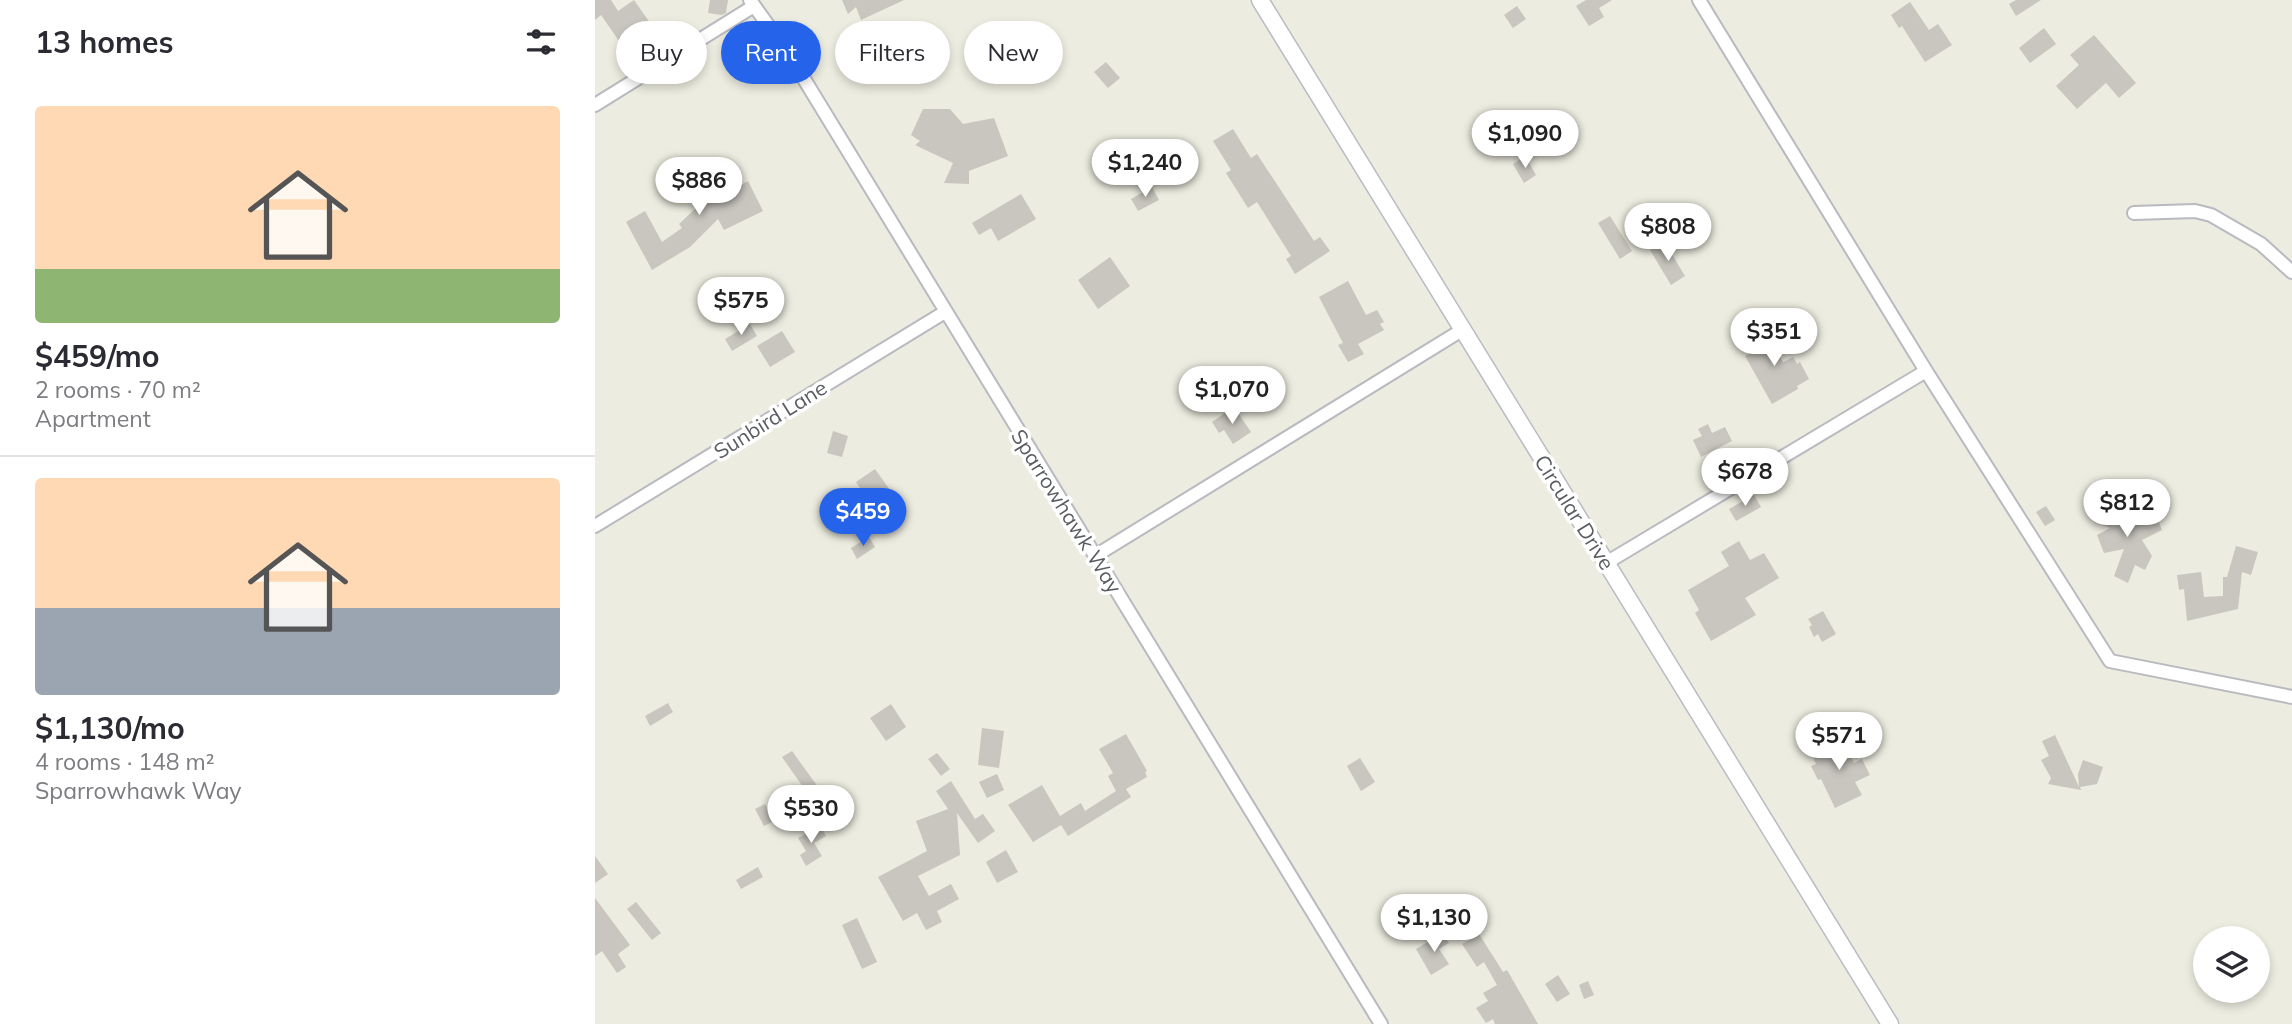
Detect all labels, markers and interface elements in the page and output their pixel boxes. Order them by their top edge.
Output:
chip: Buy [616,21,707,84]
chip: Rent [721,21,821,84]
chip: Filters [835,21,950,84]
chip: New [964,21,1063,84]
text: 13 homes [35,23,174,61]
icon: filters [522,23,560,61]
pin: $1,090 [1468,110,1582,170]
text: $1,090 [1488,118,1562,147]
pin: $1,240 [1088,140,1202,199]
text: $1,240 [1108,147,1182,176]
icon: home [235,152,361,278]
pin: $886 [658,158,740,217]
text: $886 [671,165,727,194]
pin: $808 [1627,204,1709,263]
text: $808 [1640,211,1696,240]
pin: $575 [700,278,782,337]
text: $575 [713,285,769,314]
pin: $351 [1733,308,1815,368]
text: $351 [1746,316,1802,345]
text: $459/mo [35,337,159,375]
pin: $1,070 [1175,366,1289,426]
street label: Sunbird Lane [709,374,831,464]
text: $1,070 [1195,374,1269,403]
text: 2 rooms · 70 m² [35,375,201,404]
text: Apartment [35,404,151,433]
street label: Sparrowhawk Way [1006,424,1128,598]
pin: $678 [1704,448,1786,508]
street label: Circular Drive [1529,450,1621,574]
text: $678 [1717,456,1773,485]
pin: $812 [2086,480,2168,539]
text: $812 [2099,487,2155,516]
pin: $459 [822,489,904,548]
text: $459 [835,496,891,525]
icon: home [235,524,361,650]
text: $1,130/mo [35,709,185,747]
pin: $571 [1798,712,1880,772]
text: $571 [1811,720,1867,749]
text: 4 rooms · 148 m² [35,747,215,776]
text: Sparrowhawk Way [35,776,242,805]
pin: $530 [770,786,852,845]
text: $530 [783,793,839,822]
pin: $1,130 [1377,894,1491,954]
text: $1,130 [1397,902,1471,931]
map controls [2193,926,2270,1003]
button: layers [2193,926,2270,1003]

